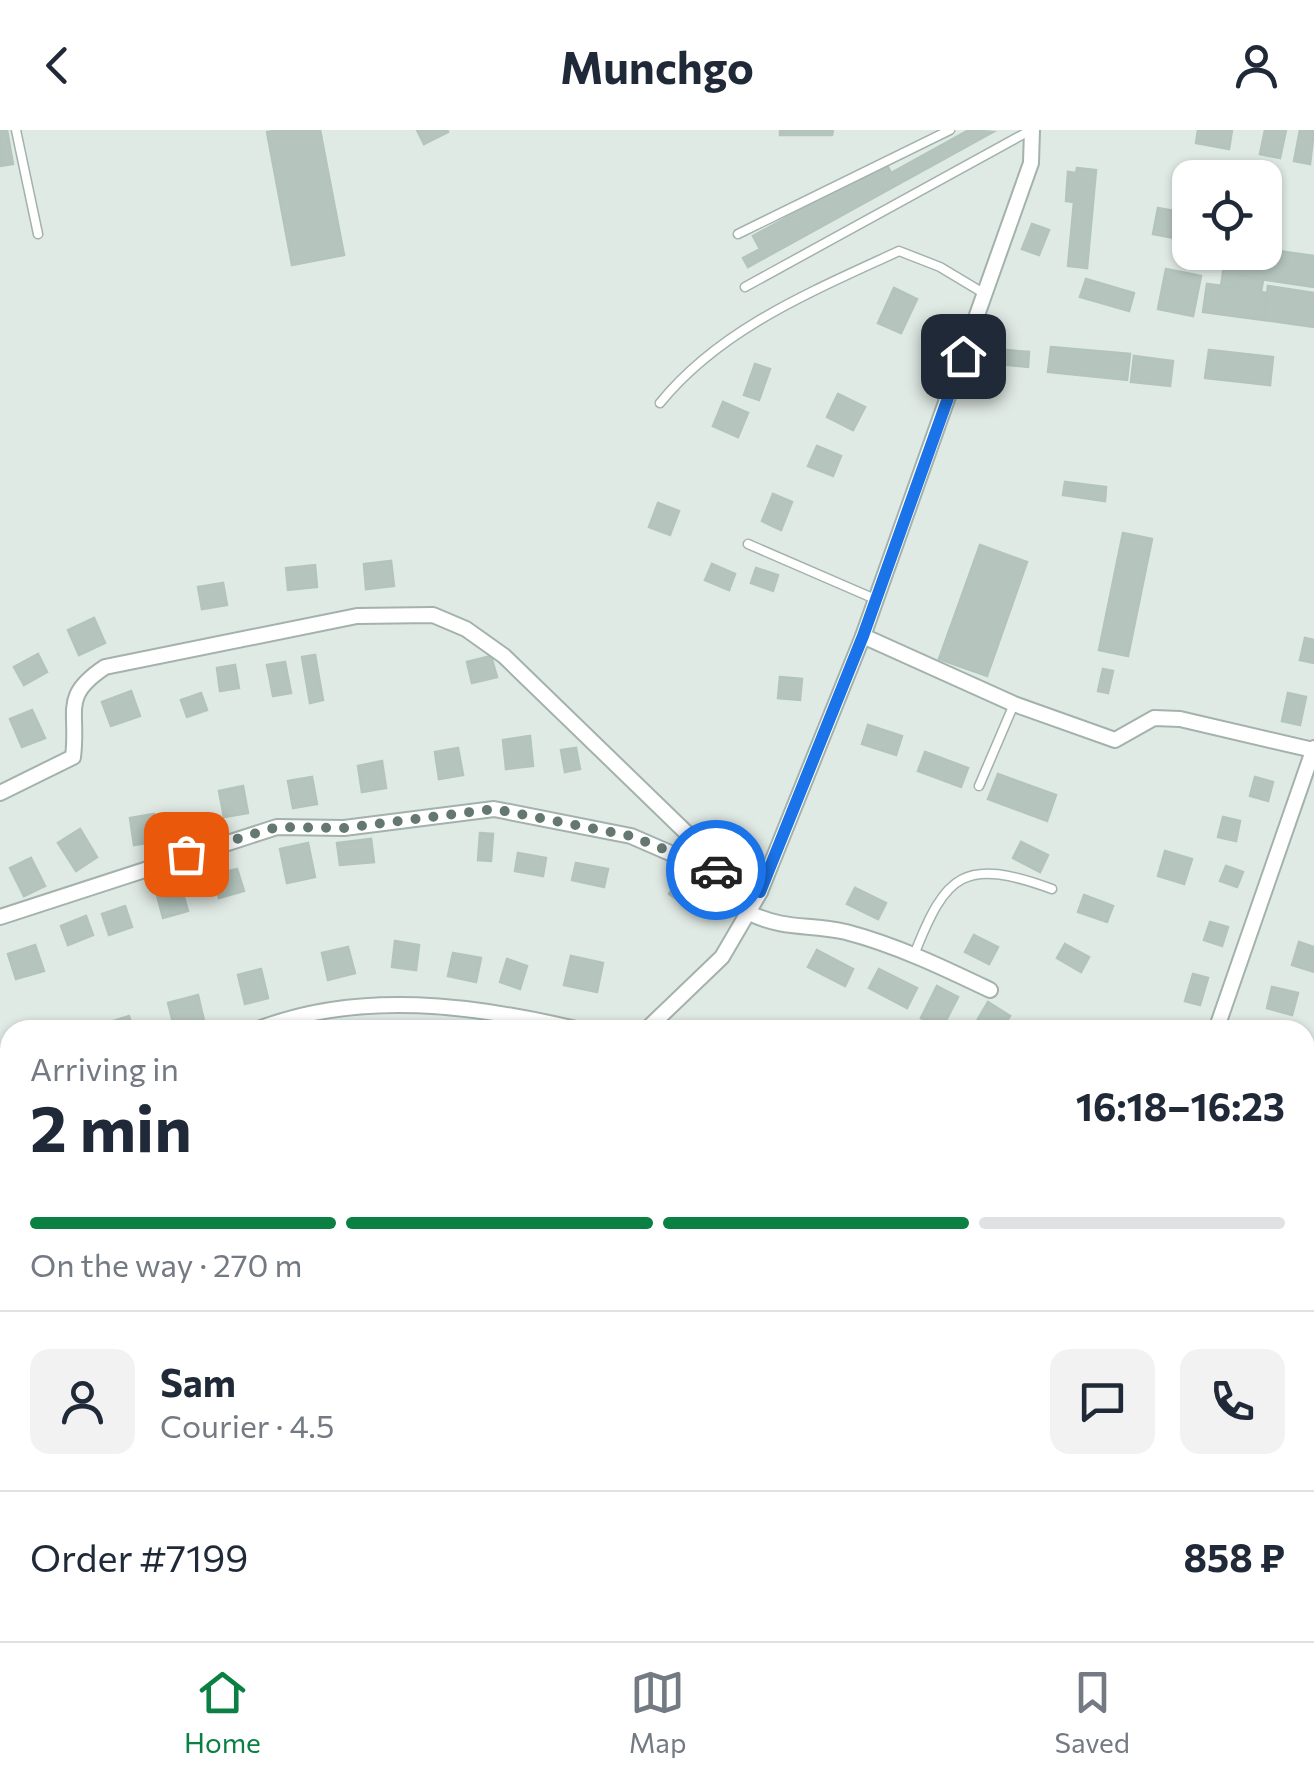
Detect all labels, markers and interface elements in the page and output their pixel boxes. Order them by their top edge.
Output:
icon: back [30,38,85,93]
text: Munchgo [560,38,754,93]
icon: person [1229,38,1284,93]
map controls [1172,160,1282,270]
button: locate [1172,160,1282,270]
pin [921,314,1006,399]
icon: home [936,329,991,384]
pin [144,812,229,897]
courier [666,820,766,920]
icon: bag [159,827,214,882]
icon: car [689,843,744,898]
text: Arriving in [30,1048,179,1088]
text: 16:18–16:23 [1076,1082,1285,1129]
text: 2 min [30,1086,192,1165]
text: On the way · 270 m [30,1244,303,1284]
button: person [30,1349,135,1454]
button: chat [1050,1349,1155,1454]
button: phone [1180,1349,1285,1454]
text: Sam [160,1358,236,1405]
text: Courier · 4.5 [160,1405,334,1445]
text: Order #7199 [30,1533,248,1580]
text: 858 ₽ [1184,1533,1285,1580]
tab: Home [184,1665,261,1759]
tab: Map [629,1665,687,1759]
tab: Saved [1054,1665,1130,1759]

